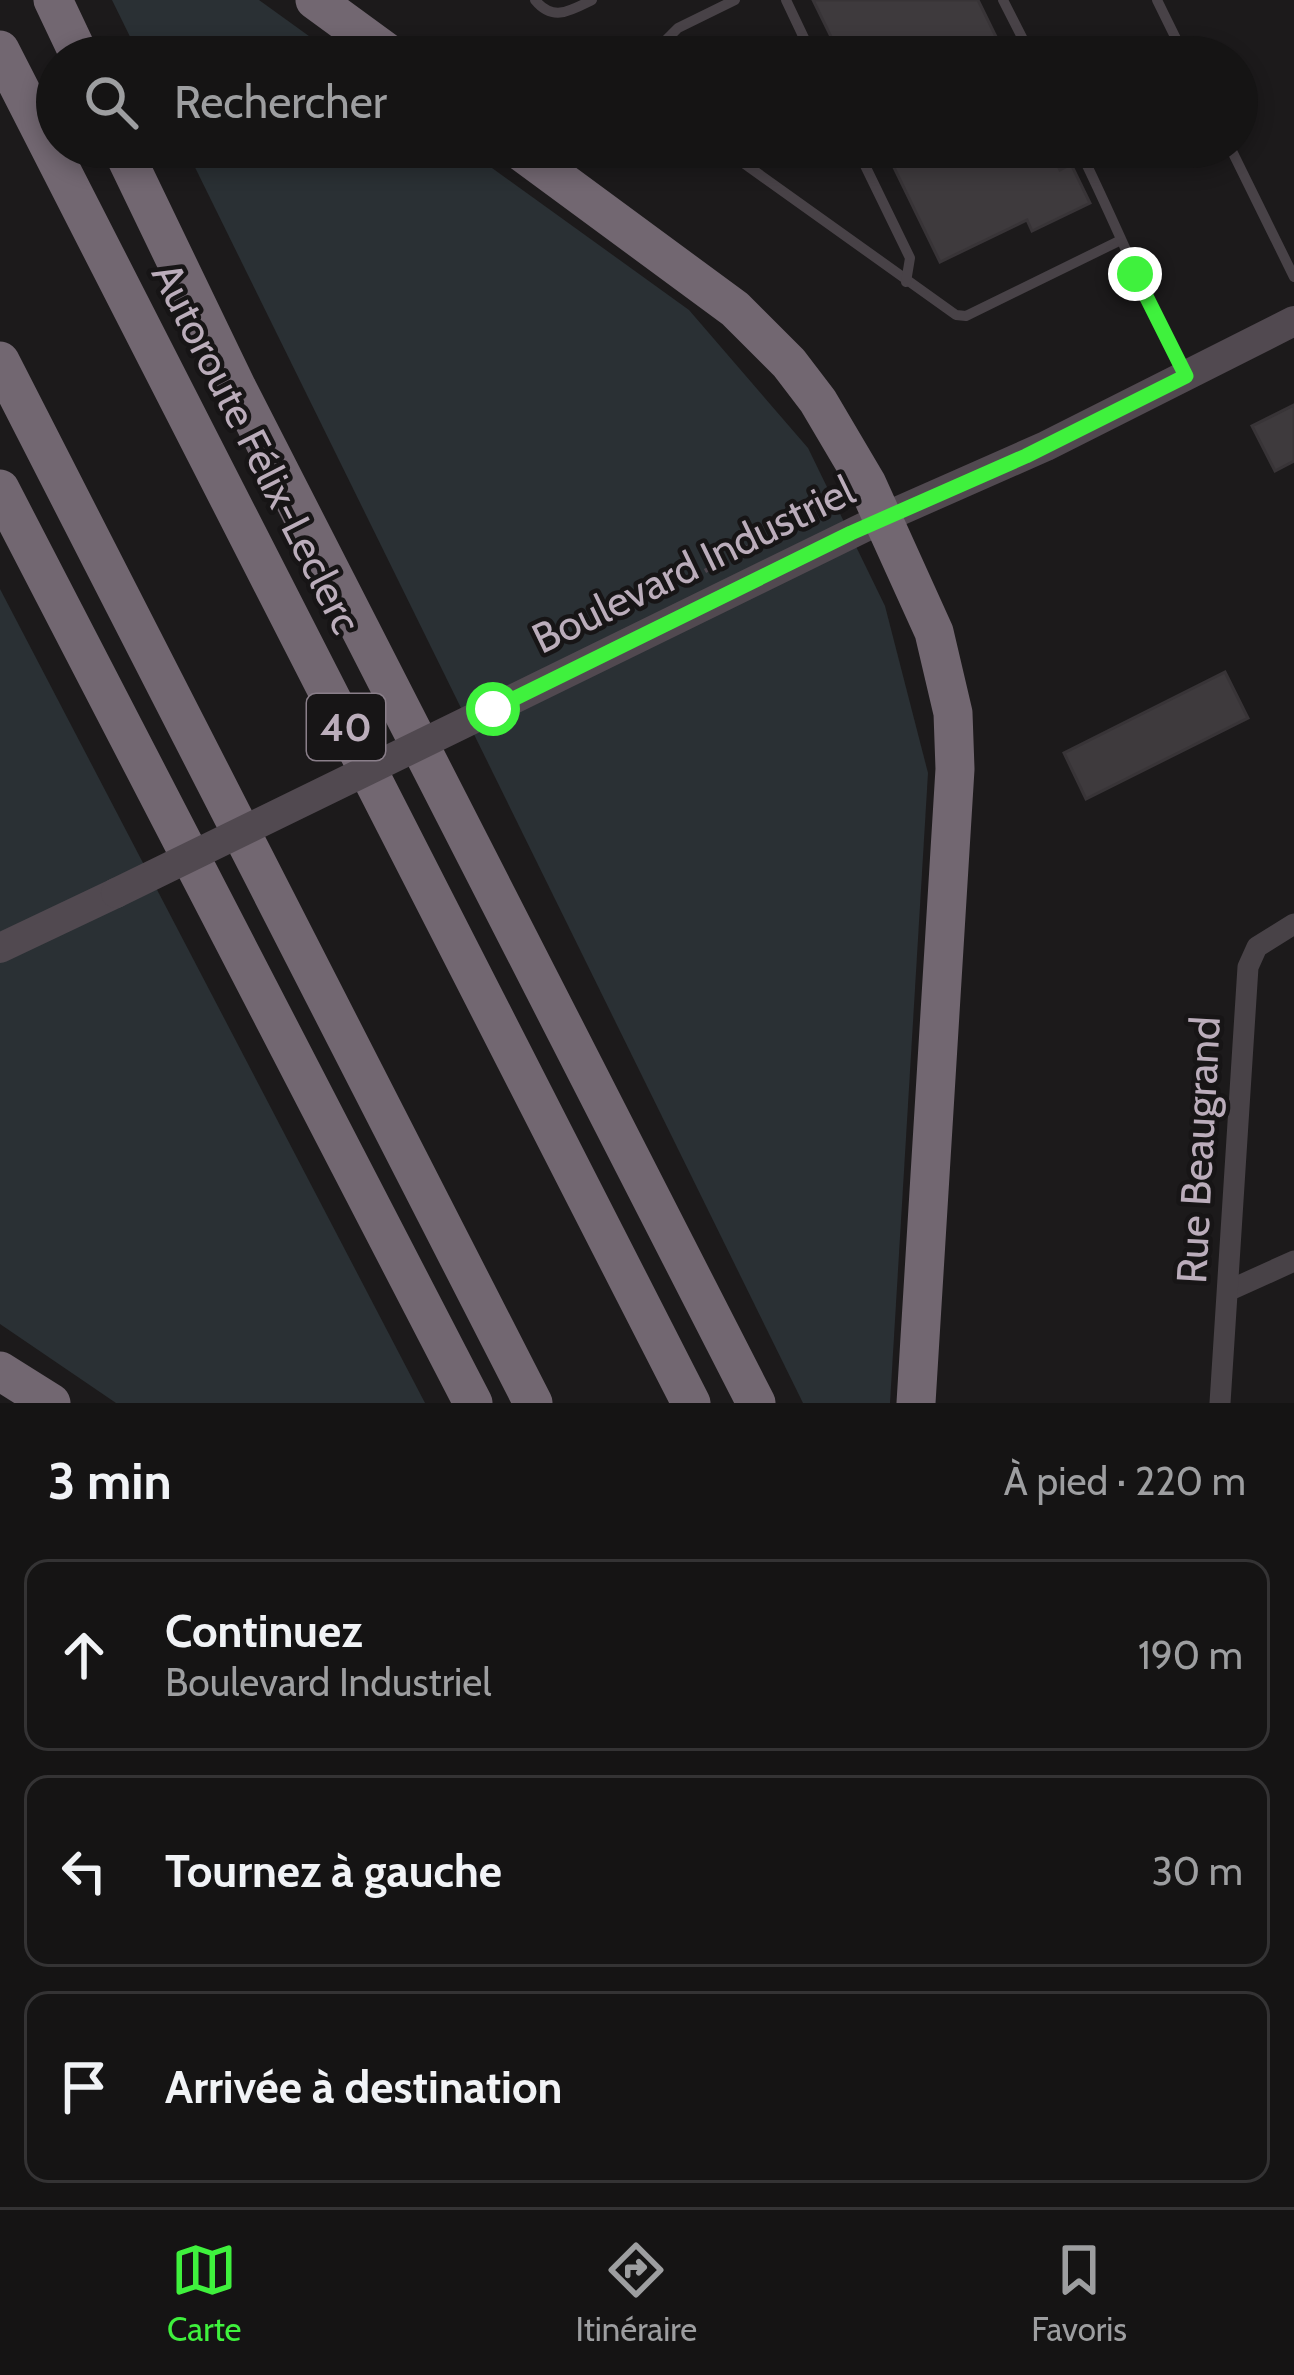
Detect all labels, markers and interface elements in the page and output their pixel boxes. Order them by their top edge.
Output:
search box [36,36,1258,168]
icon: search [78,69,144,135]
text: Rechercher [174,75,387,129]
route end [1108,247,1162,301]
street label: Autoroute Félix-Leclerc [141,254,373,642]
street label: Boulevard Industriel [524,464,862,664]
route start [466,682,520,736]
road number: 40 [307,694,385,760]
street label: Rue Beaugrand [1165,1015,1231,1285]
text: 3 min [48,1450,172,1512]
text: À pied · 220 m [1004,1457,1246,1505]
text: Continuez [165,1604,362,1658]
icon: ahead [51,1622,117,1688]
text: 190 m [1138,1631,1243,1679]
text: Boulevard Industriel [165,1658,491,1706]
icon: left [51,1838,117,1904]
text: Tournez à gauche [165,1844,502,1898]
text: 30 m [1152,1847,1243,1895]
icon: arrive [51,2054,117,2120]
text: Arrivée à destination [165,2060,562,2114]
tab: Carte [167,2237,242,2349]
tab: Itinéraire [576,2237,697,2349]
tab: Favoris [1031,2237,1127,2349]

